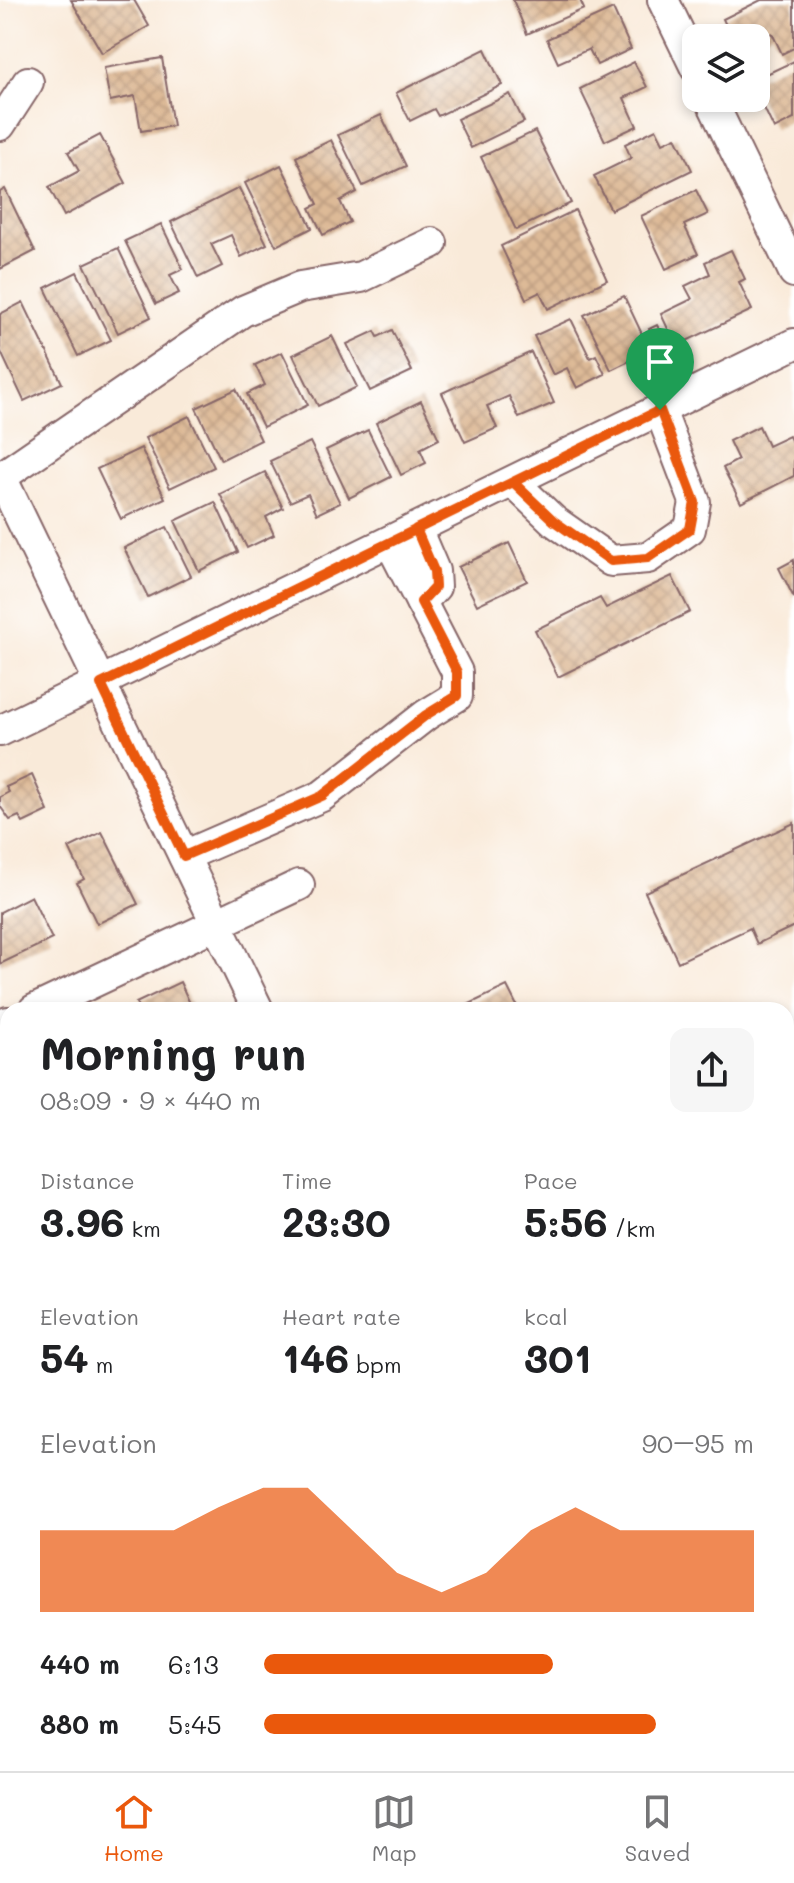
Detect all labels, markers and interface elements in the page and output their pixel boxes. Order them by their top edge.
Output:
map controls [682,24,770,112]
button: layers [682,24,770,112]
pin [626,328,694,410]
icon: arrive [638,340,682,384]
text: Morning run [40,1024,306,1081]
button: share [670,1028,754,1112]
text: 08:09 · 9 × 440 m [40,1083,261,1117]
text: Distance [40,1166,135,1195]
text: Time [282,1166,332,1195]
text: Pace [524,1166,578,1195]
text: 3.96 [40,1195,125,1247]
text: 23:30 [282,1195,391,1247]
text: 5:56 [524,1195,608,1247]
text: km [125,1214,161,1243]
text: /km [608,1214,655,1243]
text: Elevation [40,1302,139,1331]
text: Heart rate [282,1302,401,1331]
text: kcal [524,1302,568,1331]
text: 54 [40,1331,89,1383]
text: 146 [282,1331,349,1383]
text: 301 [524,1331,591,1383]
text: m [89,1350,113,1379]
text: bpm [349,1350,401,1379]
text: Elevation [40,1426,157,1460]
text: 90–95 m [642,1426,754,1460]
text: 440 m [40,1647,120,1681]
text: 6:13 [168,1647,219,1681]
text: 880 m [40,1707,119,1741]
text: 5:45 [168,1707,222,1741]
tab: Home [104,1790,164,1867]
tab: Map [372,1790,417,1867]
tab: Saved [625,1790,690,1867]

